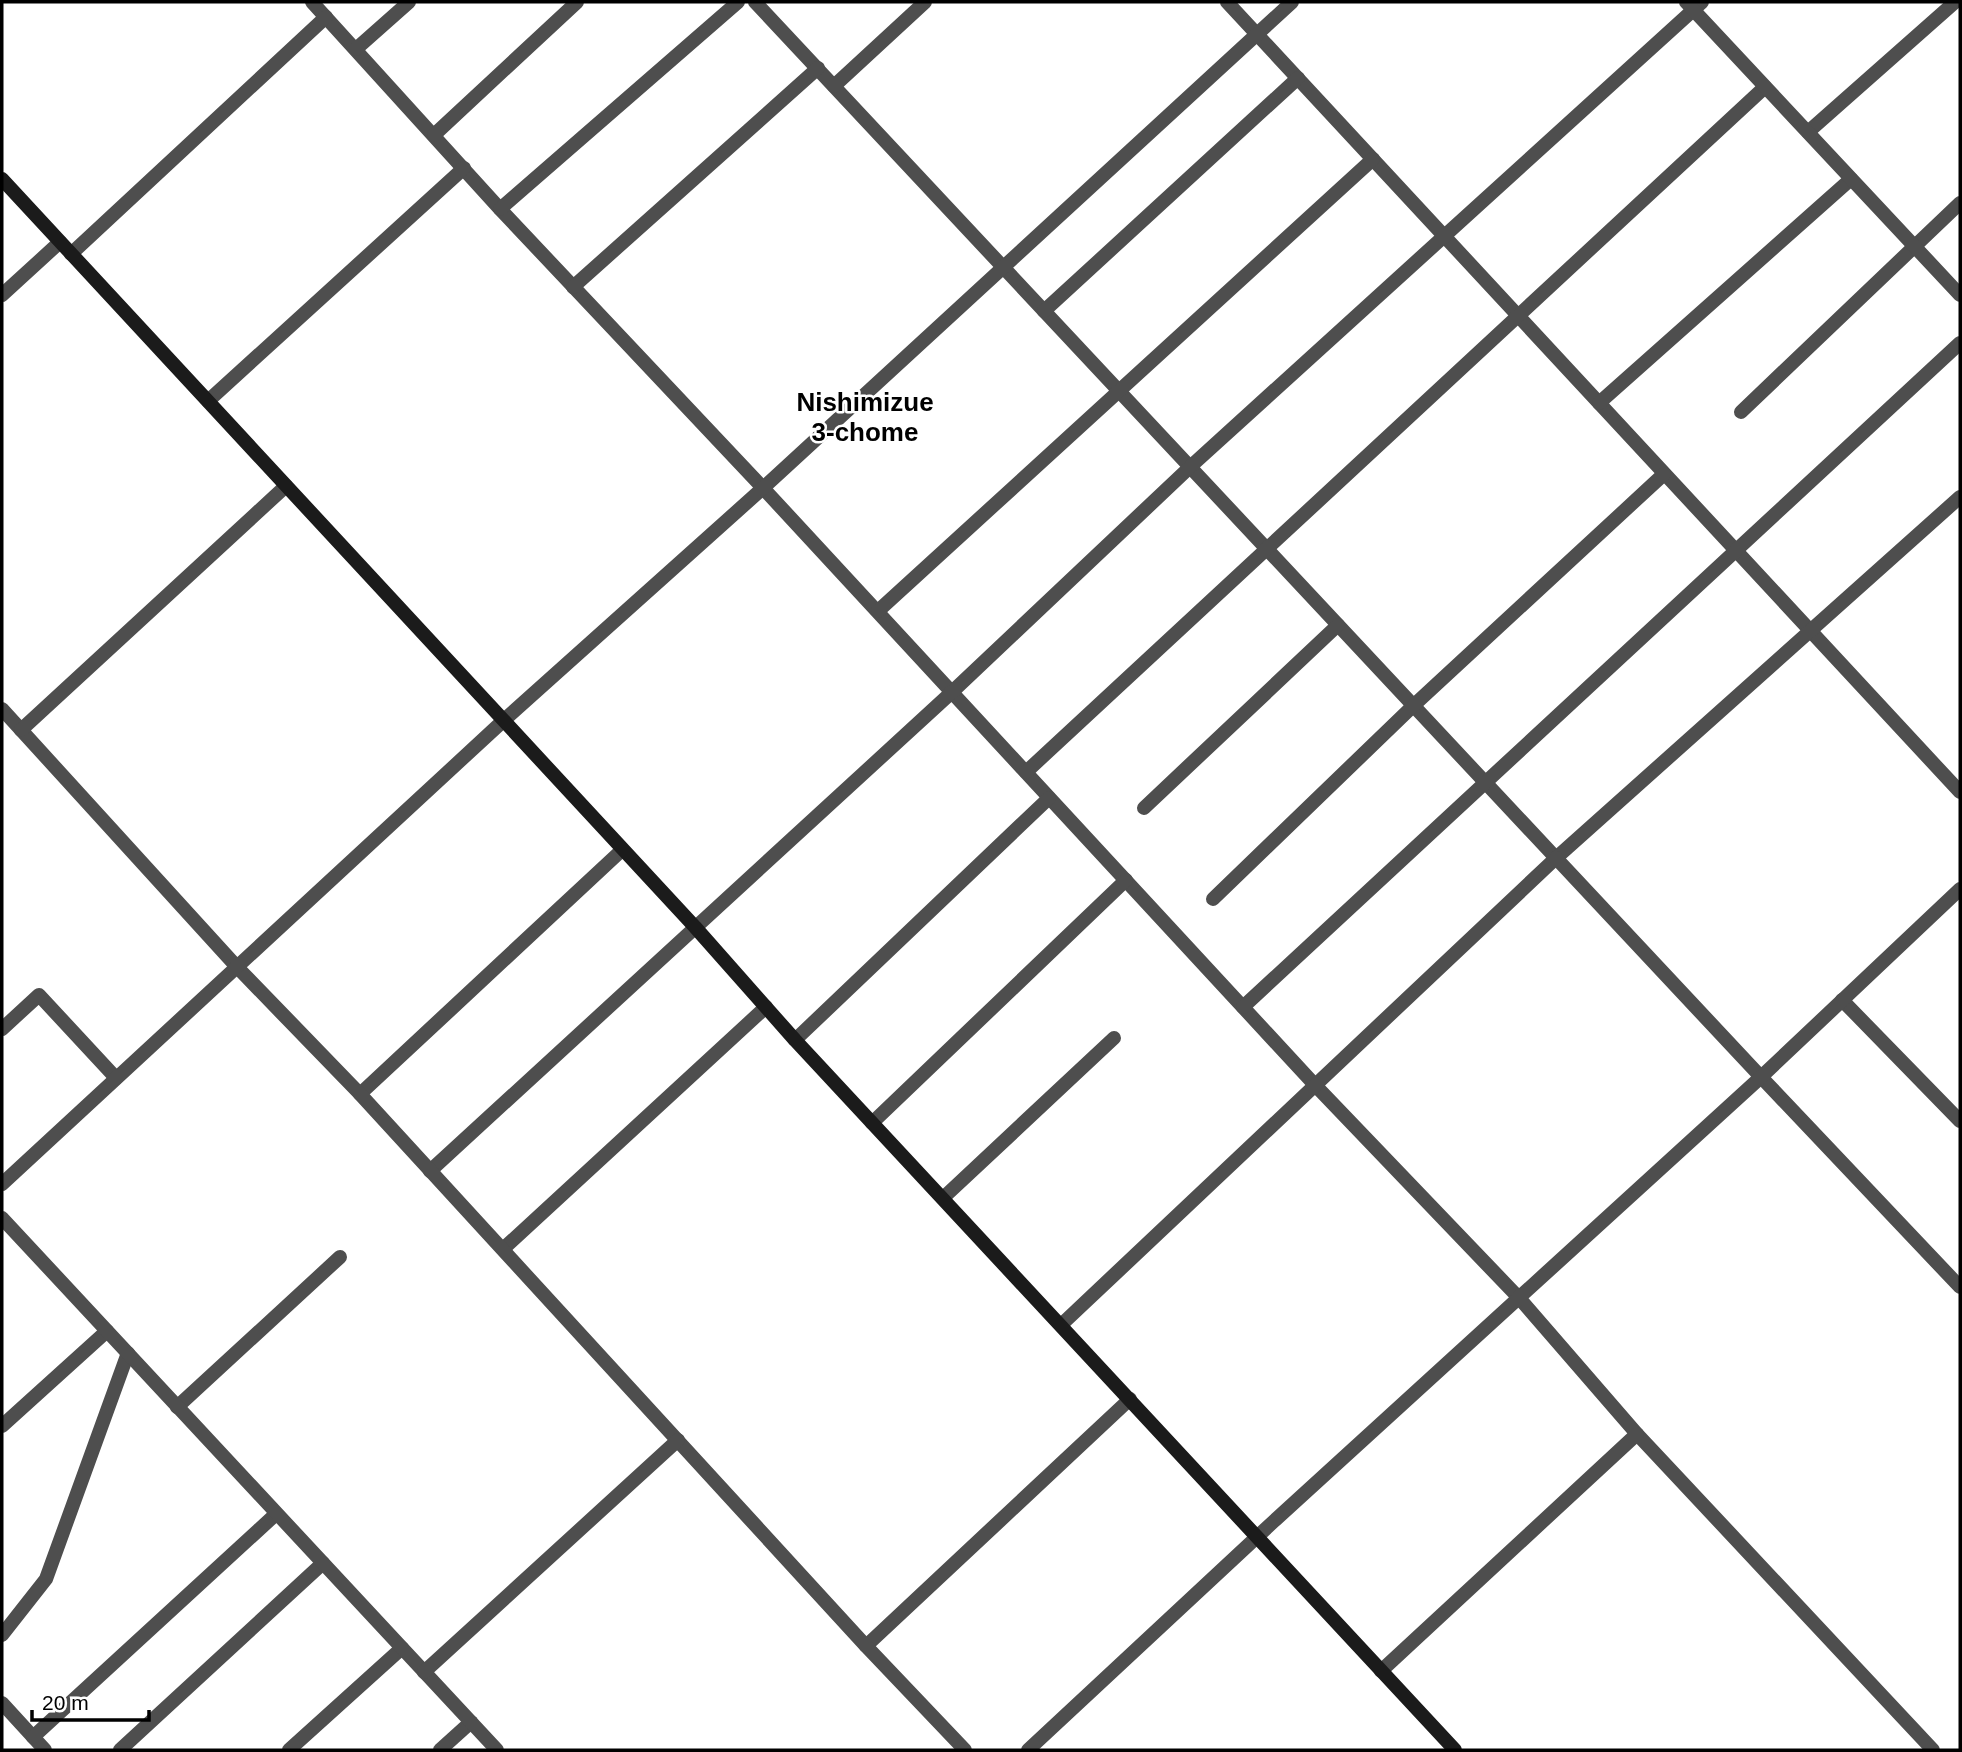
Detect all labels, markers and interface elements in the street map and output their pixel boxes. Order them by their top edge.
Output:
district label: Nishimizue 3-chome [796,387,934,447]
scale bar [32,1678,149,1722]
text: 20 m [42,1691,89,1714]

